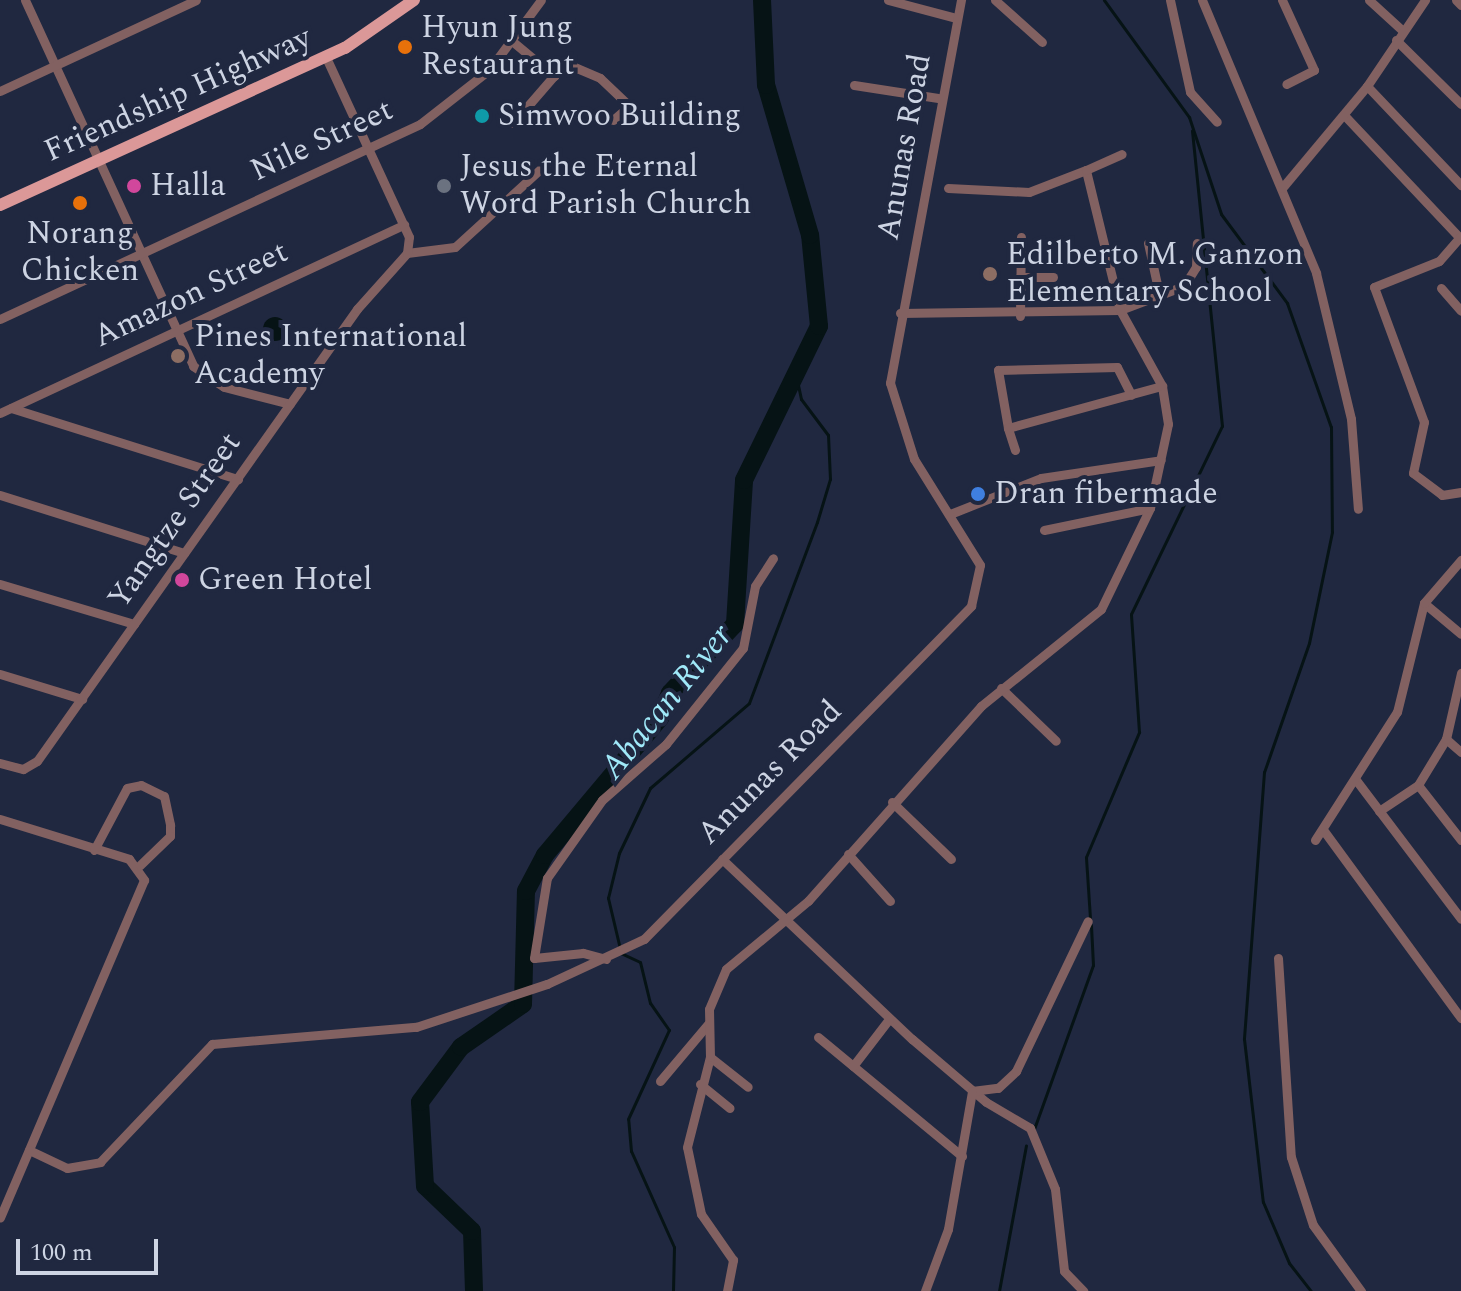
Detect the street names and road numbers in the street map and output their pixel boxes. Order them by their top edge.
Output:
street label: Friendship Highway [39,19,317,171]
street label: Anunas Road [870,51,940,243]
street label: Nile Street [245,91,399,191]
street label: Amazon Street [88,233,294,357]
street label: Yangtze Street [100,426,250,616]
street label: Anunas Road [690,693,850,853]

